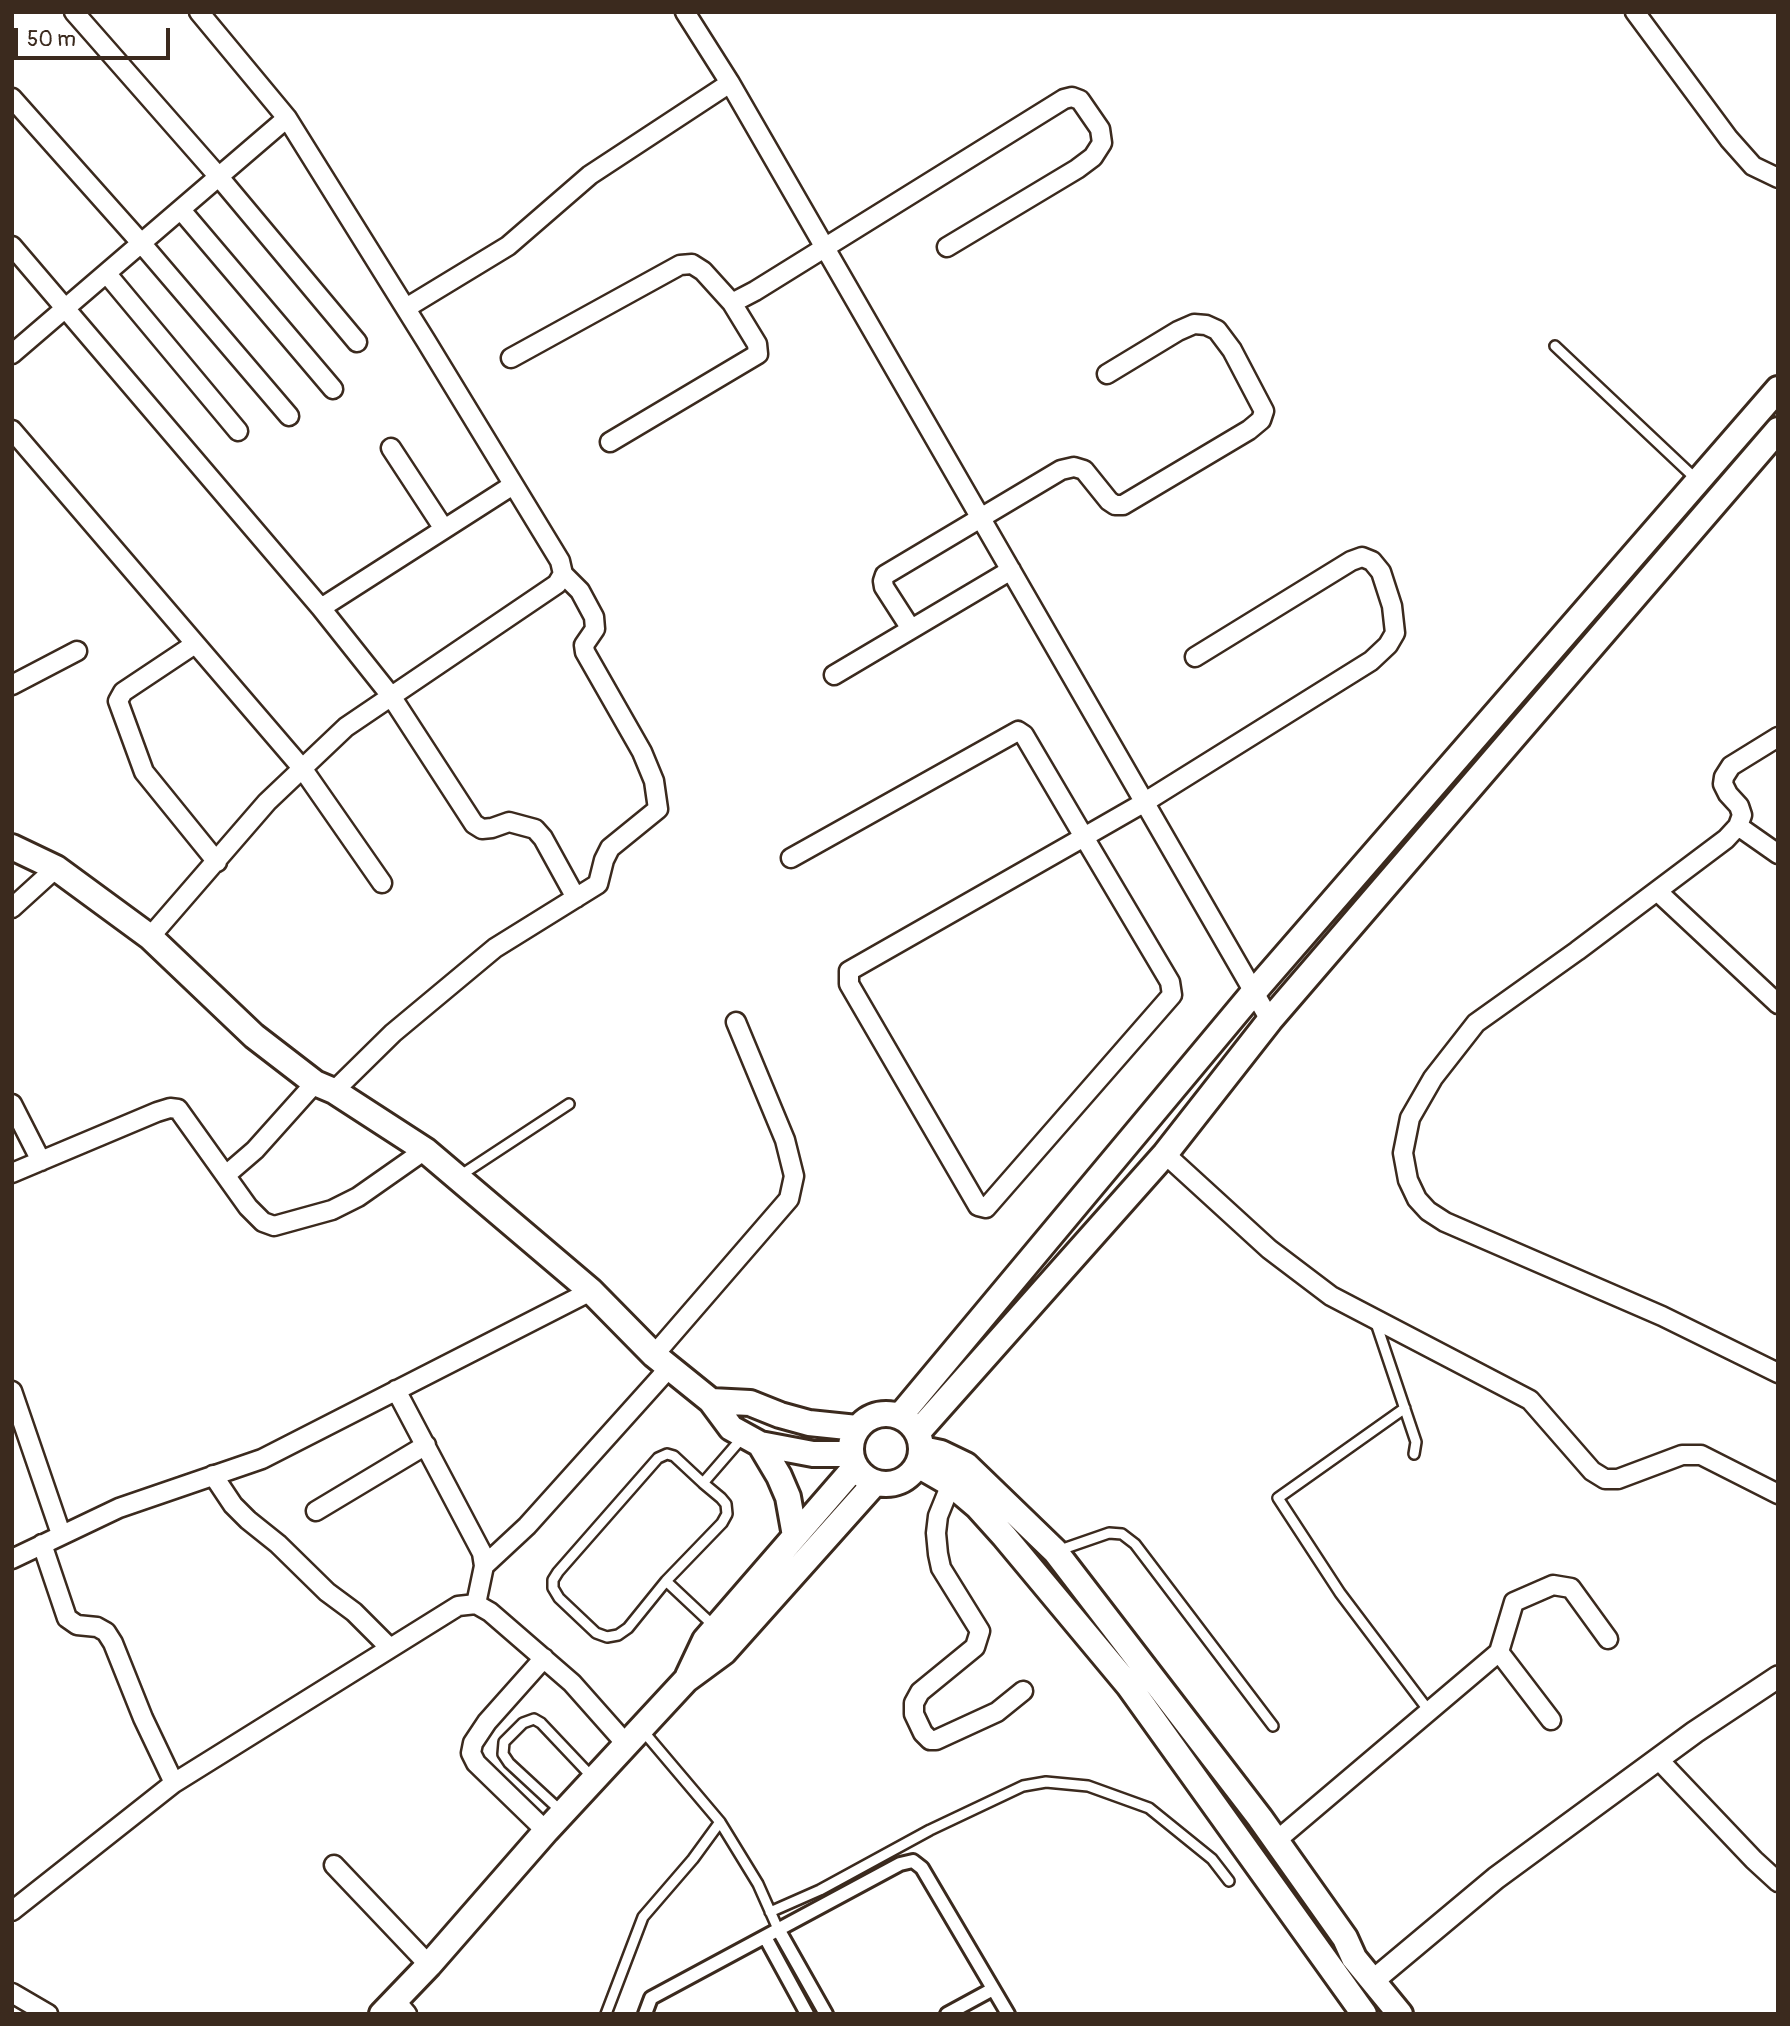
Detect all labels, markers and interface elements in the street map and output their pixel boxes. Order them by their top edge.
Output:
scale bar [18,14,173,58]
text: 50 m [27,26,76,53]

